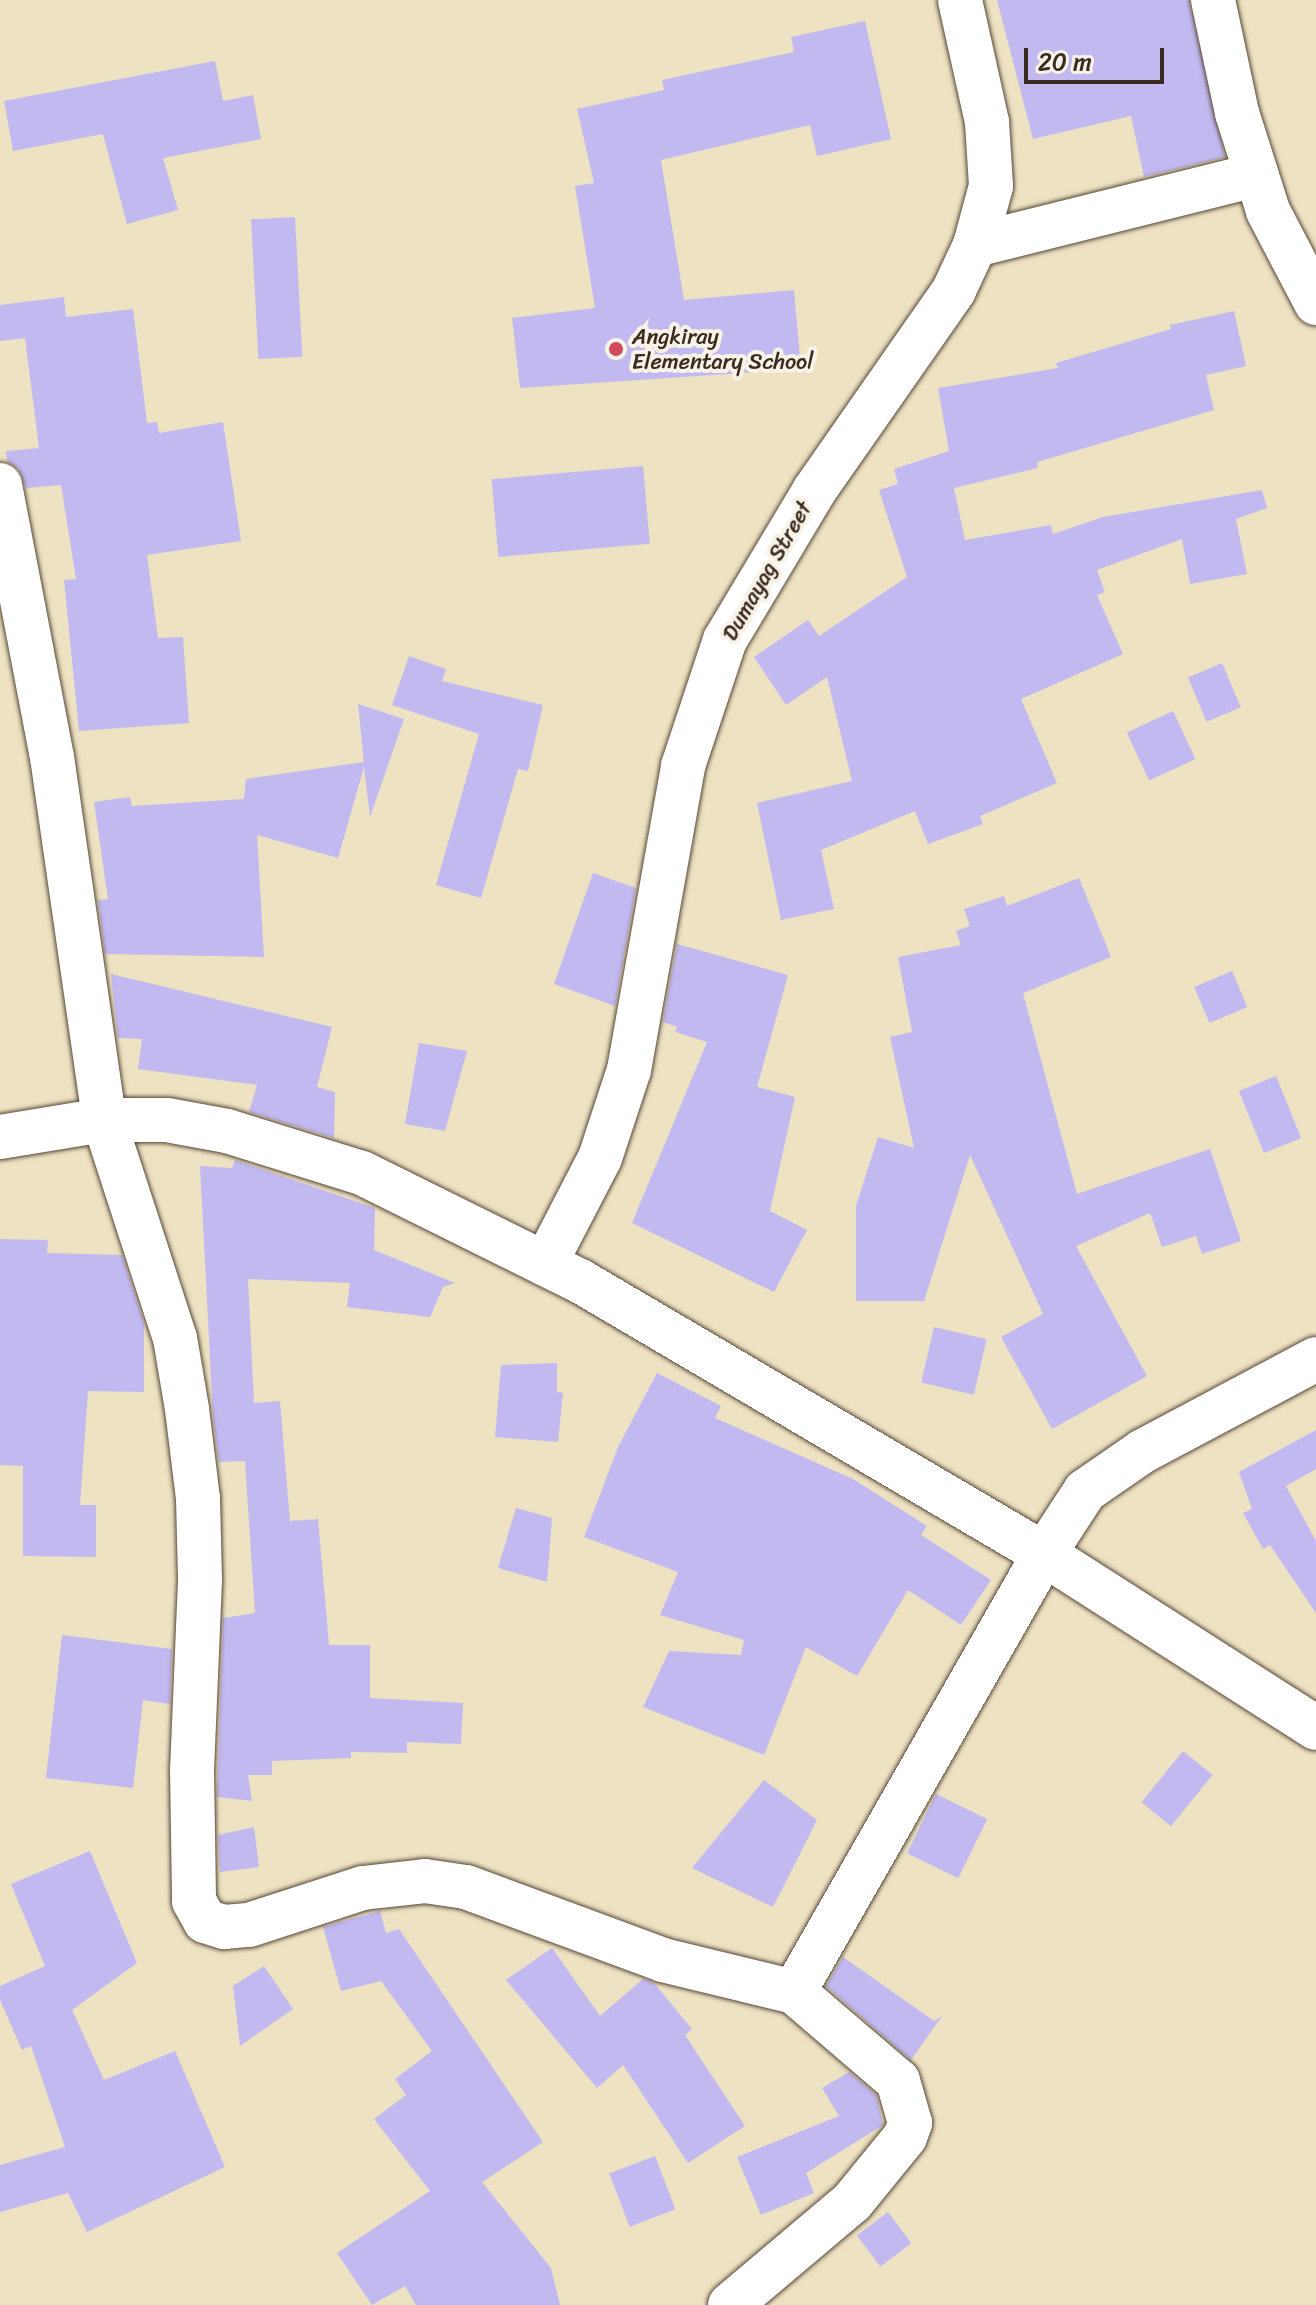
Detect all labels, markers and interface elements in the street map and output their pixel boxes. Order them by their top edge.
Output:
scale bar [1028,32,1168,82]
text: 20 m [1038,41,1092,83]
place label: Angkiray Elementary School [632,323,814,374]
marker: Angkiray Elementary School [607,340,625,358]
street label: Dumayag Street [717,497,817,645]

